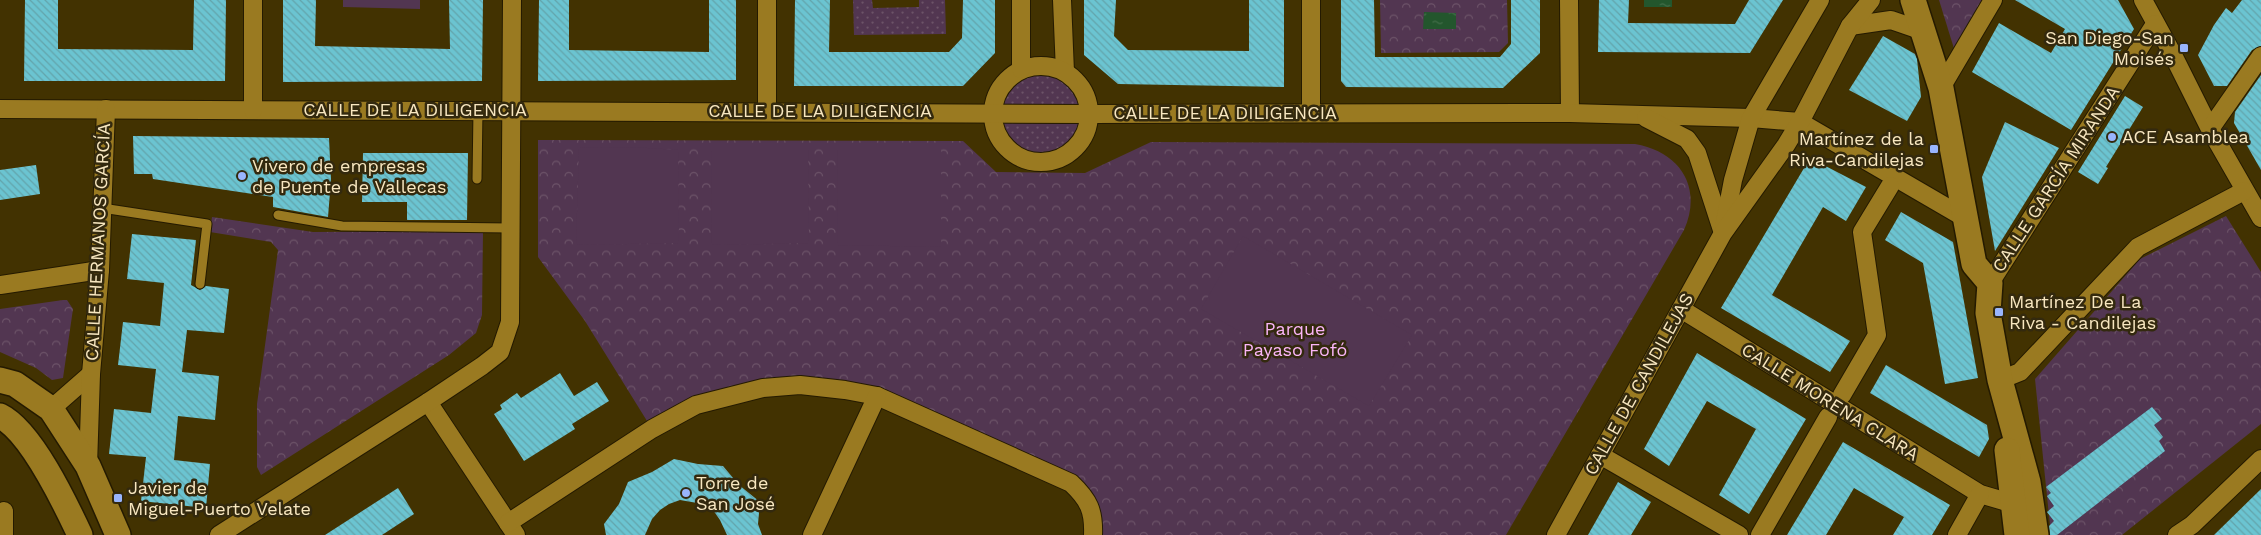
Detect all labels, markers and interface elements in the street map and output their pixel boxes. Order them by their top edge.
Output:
place label: San Diego-San Moisés [2045,27,2174,69]
marker: San Diego-San Moisés [2178,42,2190,54]
street label: CALLE GARCÍA MIRANDA [1988,82,2124,276]
street label: CALLE DE LA DILIGENCIA [303,99,527,120]
street label: CALLE DE LA DILIGENCIA [708,100,932,121]
street label: CALLE DE LA DILIGENCIA [1113,102,1337,123]
street label: CALLE HERMANOS GARCÍA [81,122,114,361]
place label: ACE Asamblea [2122,126,2249,147]
place label: Martínez de la Riva-Candilejas [1789,128,1924,170]
marker: ACE Asamblea [2106,131,2118,143]
marker: Martínez de la Riva-Candilejas [1928,143,1940,155]
place label: Vivero de empresas de Puente de Vallecas [252,155,447,197]
marker: Vivero de empresas de Puente de Vallecas [236,170,248,182]
street label: CALLE DE CANDILEJAS [1580,289,1697,478]
place label: Martínez De La Riva - Candilejas [2009,291,2156,333]
marker: Martínez De La Riva - Candilejas [1993,306,2005,318]
park label: Parque Payaso Fofó [1243,318,1347,360]
street label: CALLE MORENA CLARA [1738,338,1923,465]
place label: Torre de San José [696,472,775,514]
place label: Javier de Miguel-Puerto Velate [128,477,311,519]
marker: Torre de San José [680,487,692,499]
marker: Javier de Miguel-Puerto Velate [112,492,124,504]

